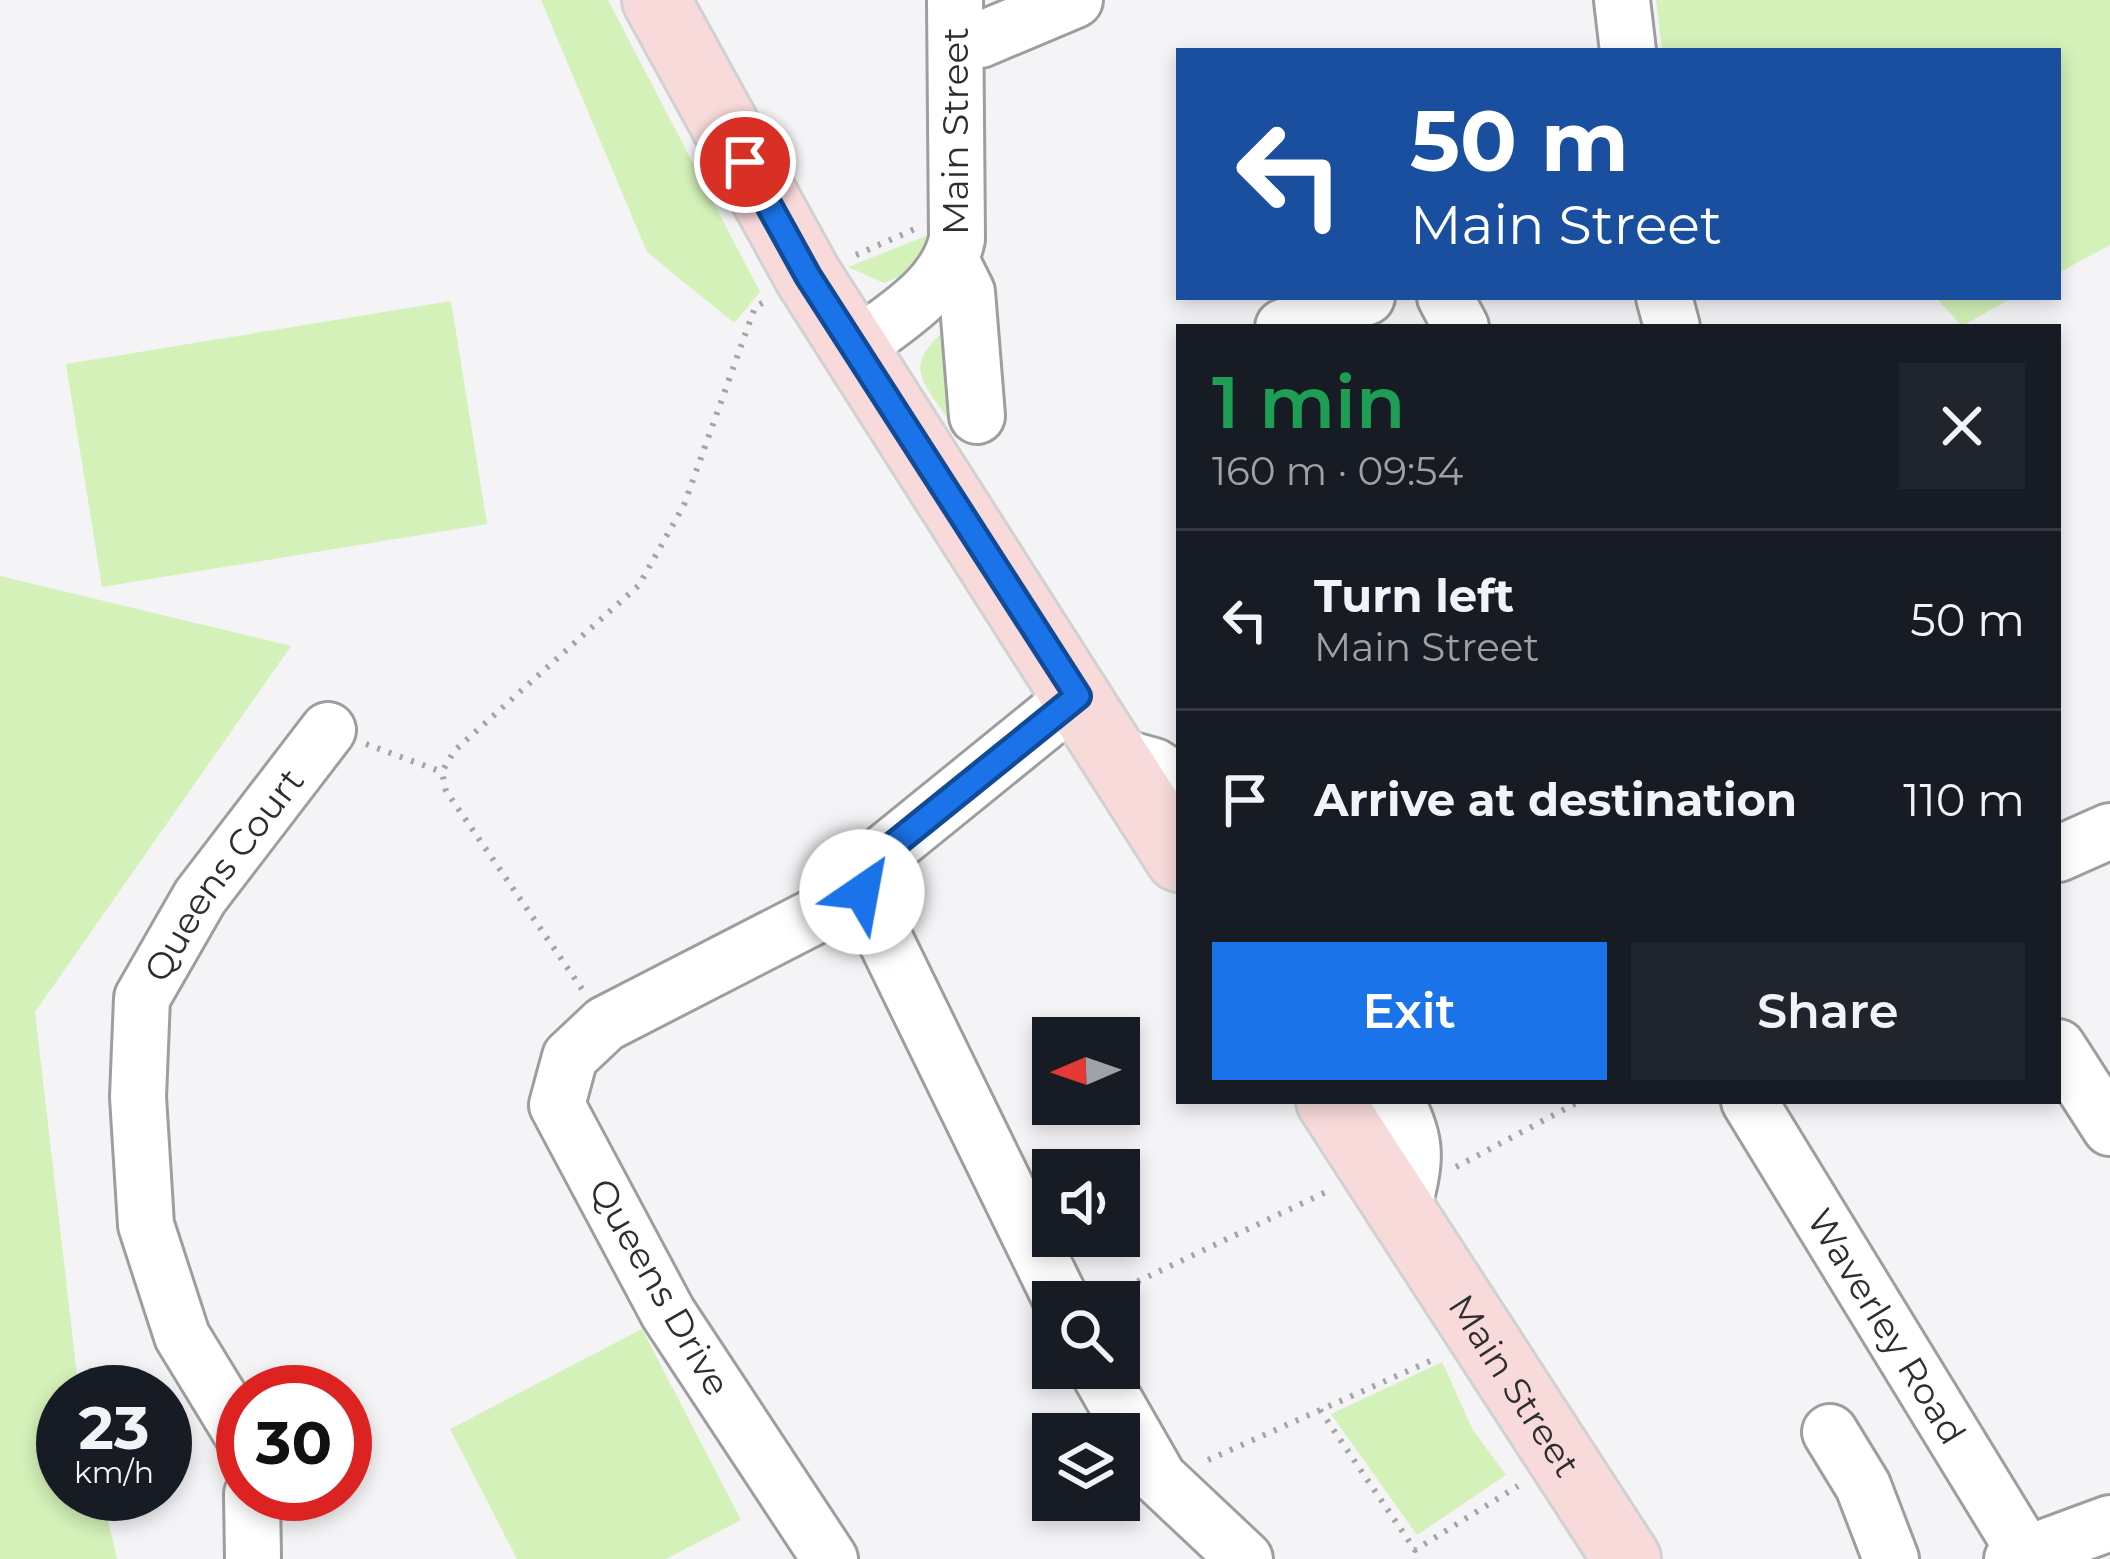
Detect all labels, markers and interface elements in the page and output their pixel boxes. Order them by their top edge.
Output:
street label: Main Street [933,27,977,235]
text: 50 m [1410,90,1629,192]
icon: left [1212,96,1368,252]
pin [694,111,796,213]
icon: arrive [712,129,778,195]
text: Main Street [1410,192,1722,258]
text: 1 min [1212,358,1405,446]
button: close [1899,363,2025,489]
text: 160 m · 09:54 [1212,447,1463,495]
text: Turn left [1314,568,1514,623]
icon: left [1212,587,1278,653]
text: 50 m [1910,592,2025,647]
text: Main Street [1314,623,1539,671]
street label: Queens Court [134,759,313,989]
icon: arrive [1212,767,1278,833]
text: Arrive at destination [1314,772,1797,827]
text: 110 m [1903,772,2025,827]
position arrow [799,829,925,955]
button: Exit [1212,942,1607,1080]
button: Share [1631,942,2025,1080]
north arrow [1032,1017,1140,1125]
map controls [1032,1017,1140,1521]
button: sound [1032,1149,1140,1257]
street label: Queens Drive [580,1171,740,1403]
street label: Waverley Road [1798,1200,1975,1452]
button: search [1032,1281,1140,1389]
street label: Main Street [1439,1286,1589,1485]
speed limit sign: 30 [216,1365,372,1521]
text: 23 [79,1391,149,1464]
button: layers [1032,1413,1140,1521]
text: km/h [74,1454,154,1491]

